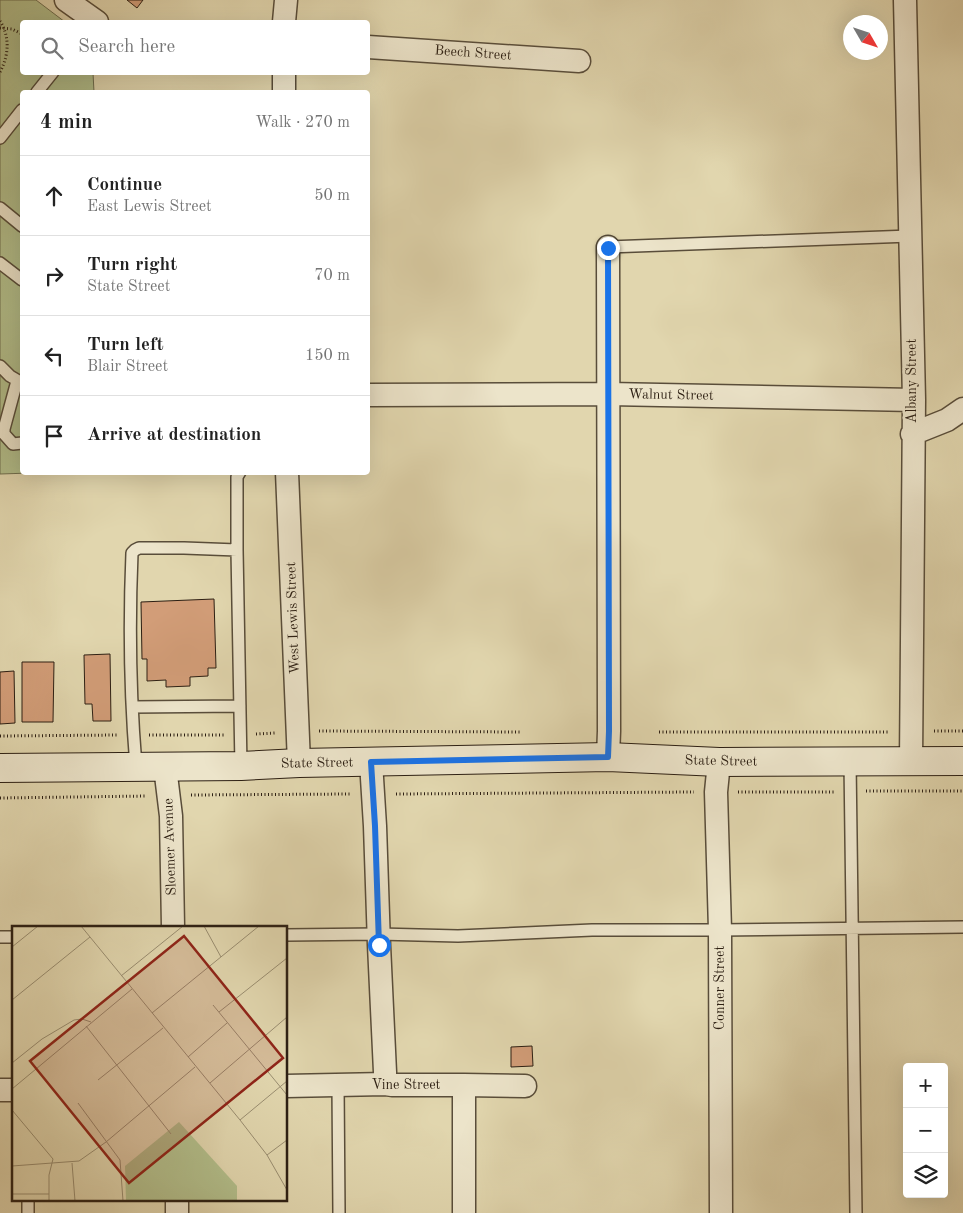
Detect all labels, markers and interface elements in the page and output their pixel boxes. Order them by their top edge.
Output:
north arrow [843,15,888,60]
search box [20,20,370,75]
icon: search [38,34,66,62]
text: Search here [78,38,175,57]
street label: Beech Street [434,43,512,63]
text: 4 min [40,112,93,133]
text: Walk · 270 m [255,115,350,131]
text: Continue [87,176,162,195]
icon: ahead [40,182,68,210]
text: 50 m [314,188,350,204]
text: East Lewis Street [87,199,212,215]
route end [597,237,620,260]
text: Turn right [87,256,177,275]
icon: right [40,262,68,290]
text: 70 m [314,268,350,284]
text: State Street [87,279,170,295]
text: Turn left [87,336,164,355]
street label: Albany Street [905,339,919,423]
icon: left [40,342,68,370]
text: 150 m [305,348,350,364]
text: Blair Street [87,359,168,375]
street label: Walnut Street [628,387,714,403]
icon: arrive [40,422,68,450]
text: Arrive at destination [87,426,261,445]
street label: West Lewis Street [284,561,302,674]
street label: State Street [684,753,758,769]
street label: State Street [280,755,354,771]
street label: Sloemer Avenue [161,798,179,896]
inset map [12,926,288,1200]
route start [368,934,391,957]
street label: Conner Street [713,946,727,1030]
map controls [903,1063,948,1198]
button: + [903,1063,948,1108]
street label: Vine Street [372,1078,441,1092]
button: − [903,1108,948,1153]
button: layers [903,1153,948,1198]

